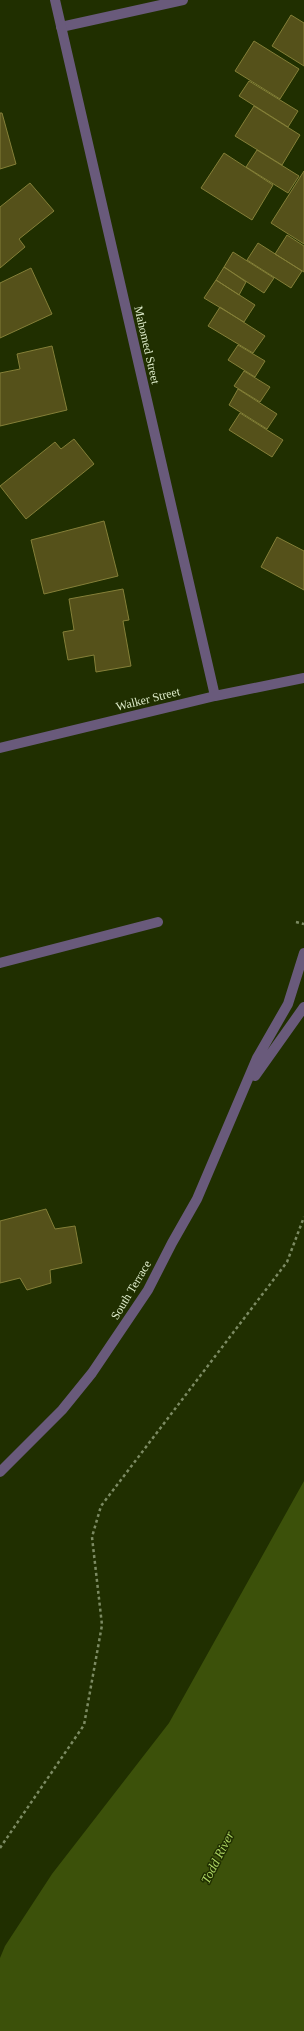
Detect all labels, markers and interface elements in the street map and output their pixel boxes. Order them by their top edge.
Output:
street label: Mahomed Street [131,305,163,386]
street label: Walker Street [115,684,182,714]
street label: South Terrace [108,1258,154,1322]
water label: Todd River [198,1828,237,1886]

